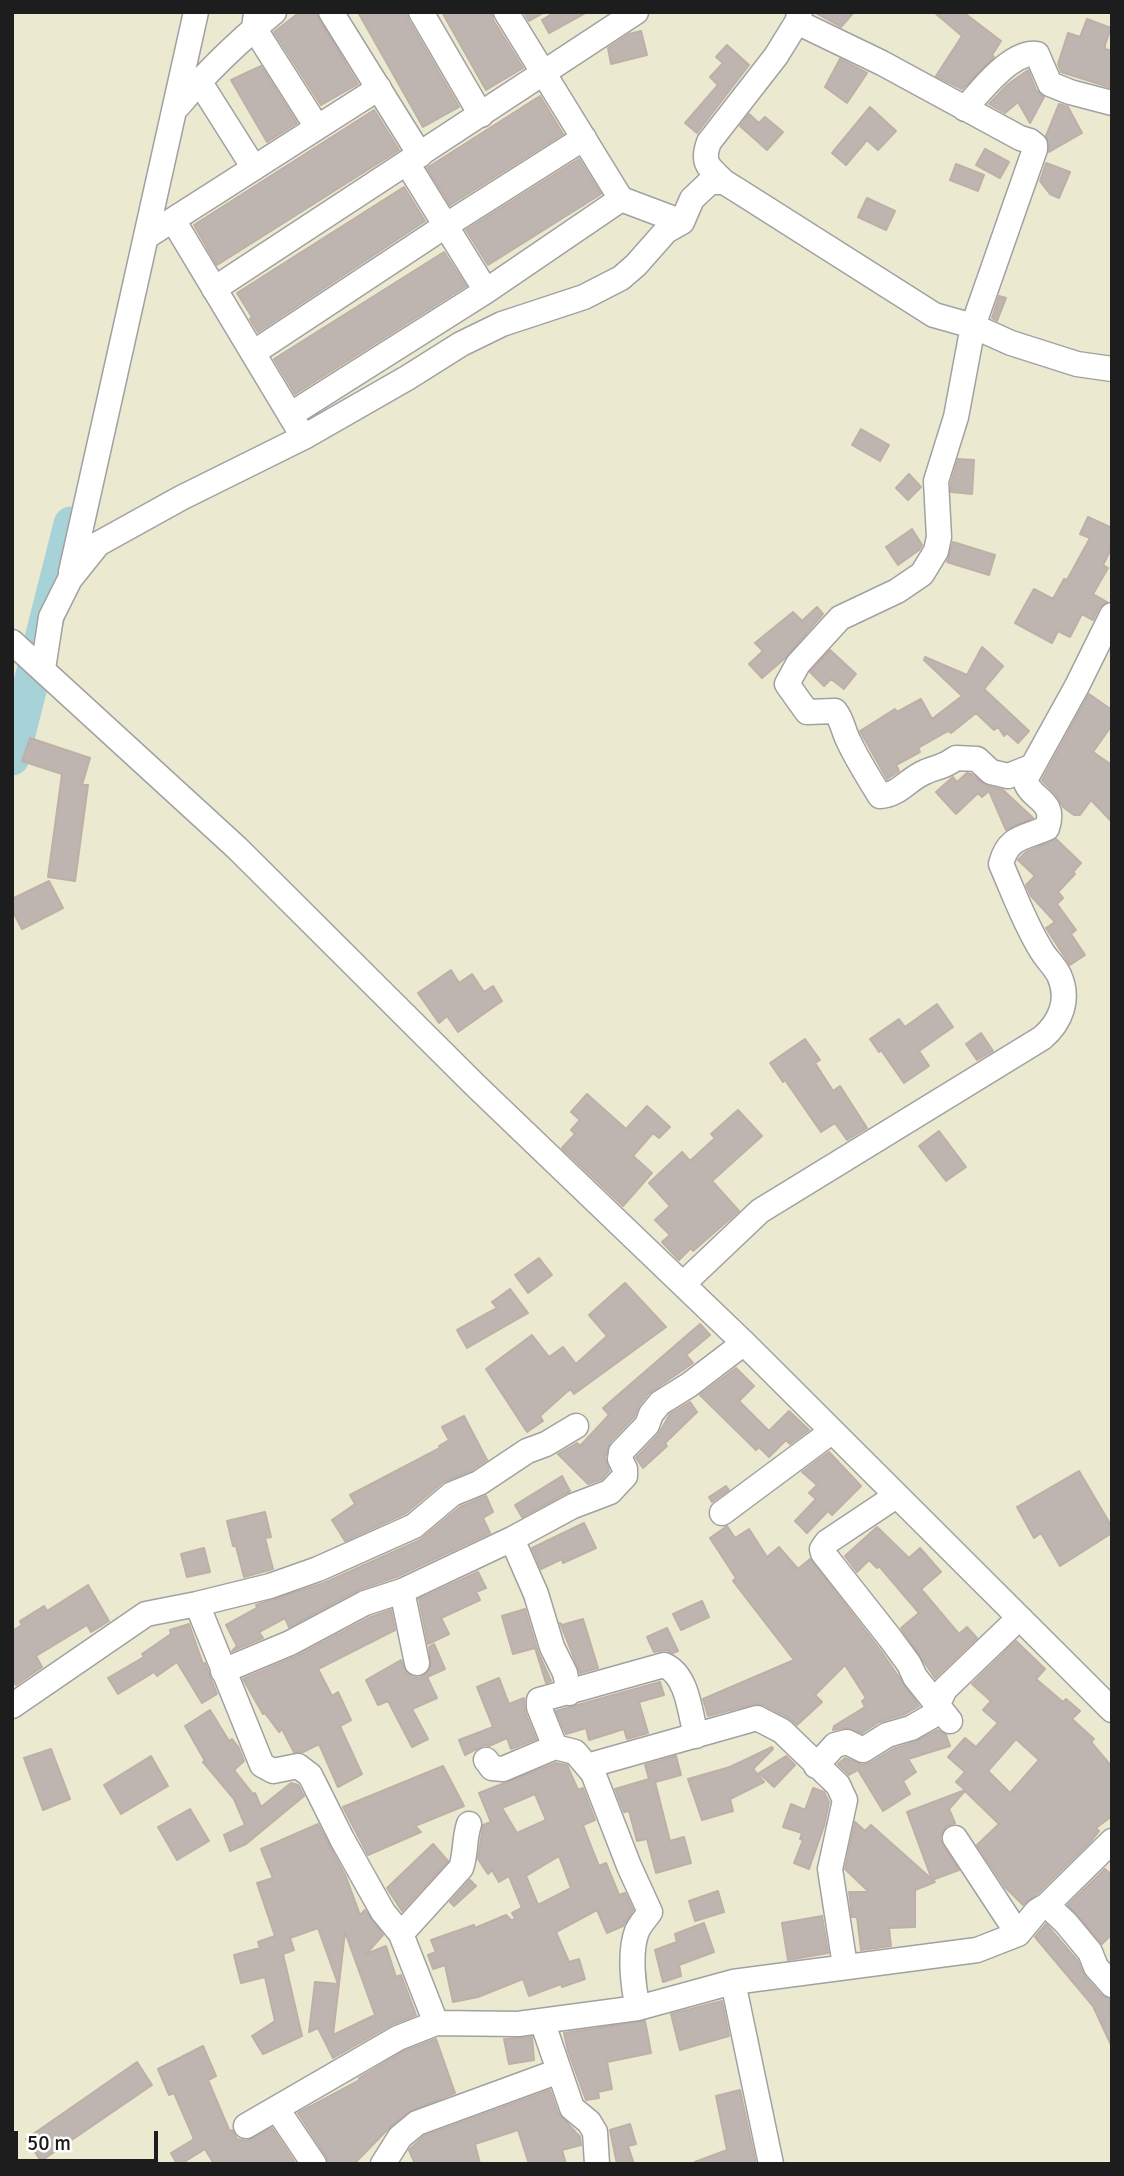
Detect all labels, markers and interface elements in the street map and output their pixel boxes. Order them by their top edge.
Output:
scale bar [18,2116,161,2160]
text: 50 m [27,2130,71,2156]

